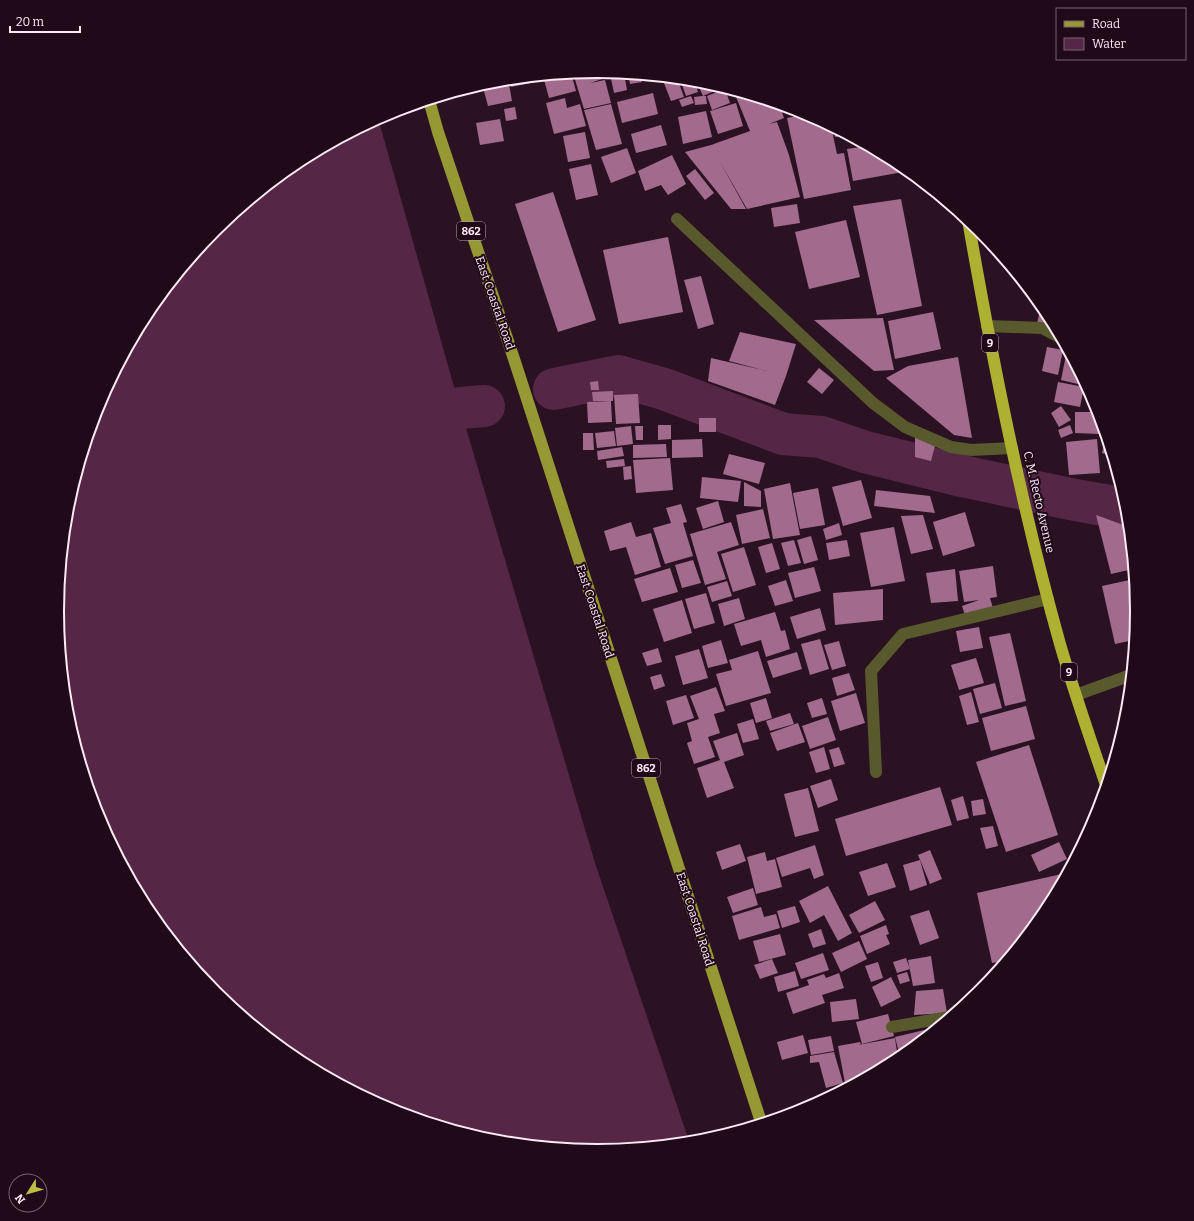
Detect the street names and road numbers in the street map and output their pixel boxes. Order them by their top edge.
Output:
road number: 862 [457,222,485,240]
street label: East Coastal Road [472,255,518,351]
road number: 9 [982,334,998,352]
street label: C. M. Recto Avenue [1020,450,1058,554]
street label: East Coastal Road [573,562,617,660]
road number: 9 [1061,663,1077,681]
road number: 862 [632,759,660,777]
street label: East Coastal Road [673,870,717,968]

